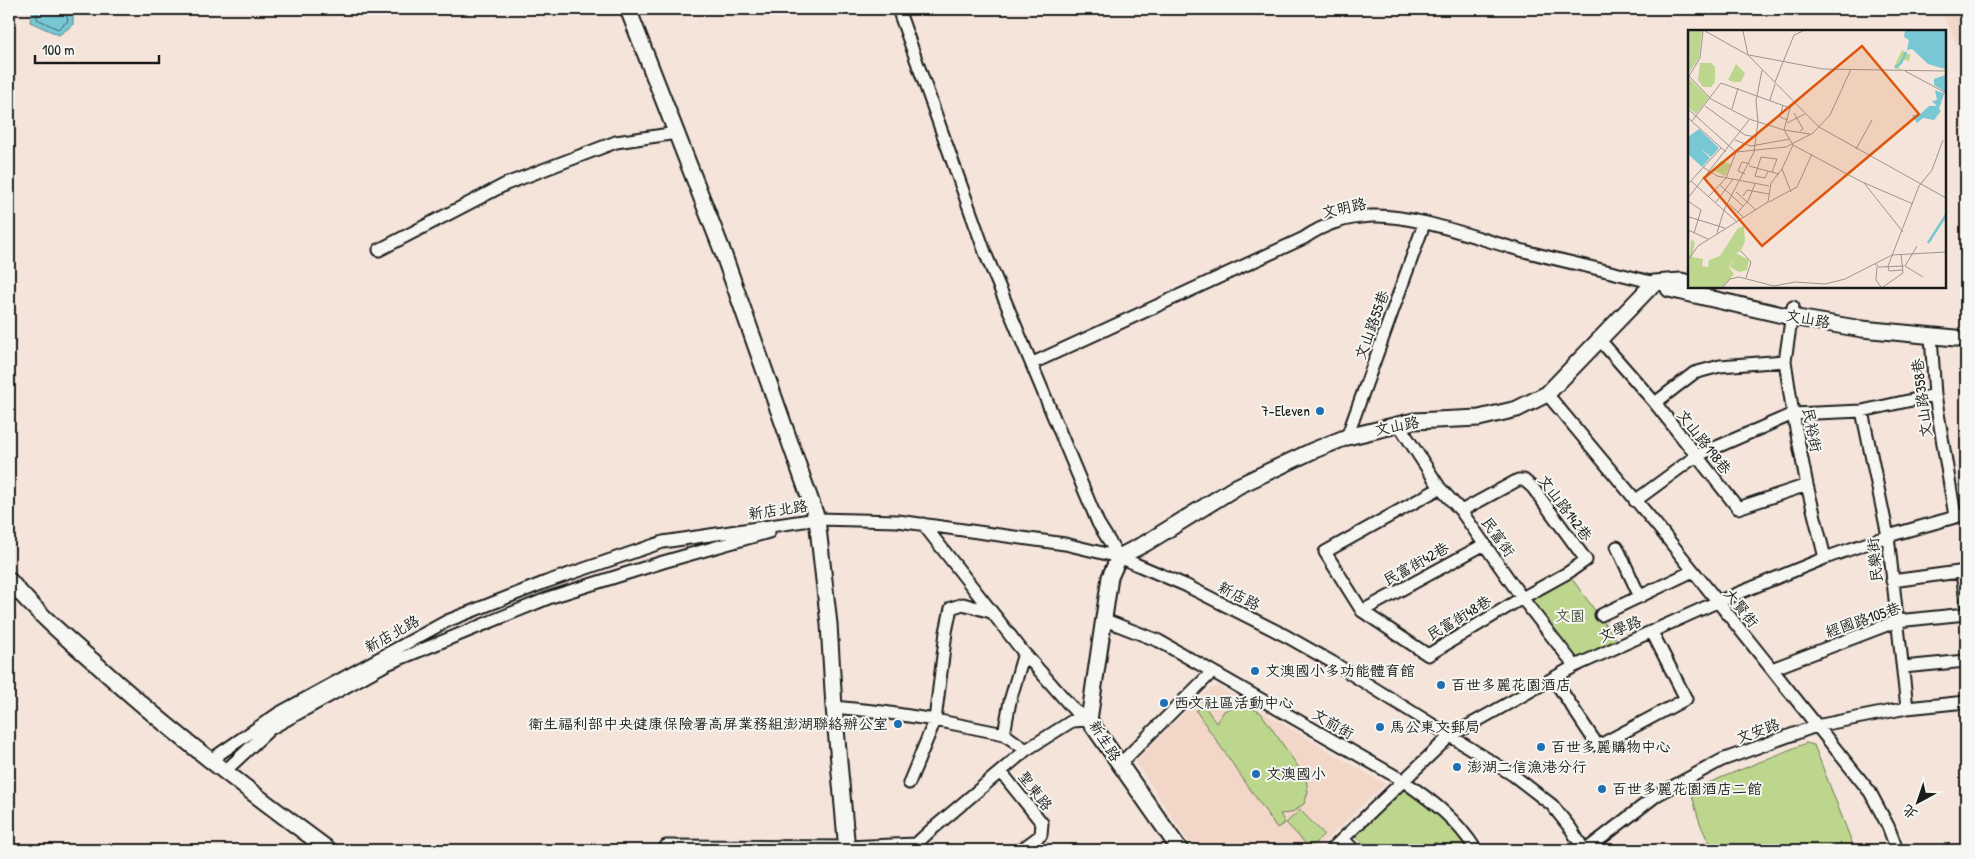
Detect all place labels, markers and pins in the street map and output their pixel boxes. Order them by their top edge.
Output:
place label: 7-Eleven [1261,400,1310,421]
marker: 7-Eleven [1314,405,1326,417]
place label: 文澳國小多功能體育館 [1265,660,1415,681]
marker: 文澳國小多功能體育館 [1249,665,1261,677]
place label: 百世多麗花園酒店 [1451,674,1571,695]
marker: 百世多麗花園酒店 [1435,679,1447,691]
place label: 西文社區活動中心 [1174,692,1294,713]
marker: 西文社區活動中心 [1158,697,1170,709]
place label: 衛生福利部中央健康保險署高屏業務組澎湖聯絡辦公室 [528,713,888,734]
place label: 馬公東文郵局 [1390,716,1480,737]
marker: 衛生福利部中央健康保險署高屏業務組澎湖聯絡辦公室 [892,718,904,730]
marker: 馬公東文郵局 [1374,721,1386,733]
place label: 百世多麗購物中心 [1551,736,1671,757]
marker: 百世多麗購物中心 [1535,741,1547,753]
place label: 澎湖二信漁港分行 [1467,756,1587,777]
marker: 澎湖二信漁港分行 [1451,761,1463,773]
place label: 文澳國小 [1266,763,1326,784]
marker: 文澳國小 [1250,768,1262,780]
place label: 百世多麗花園酒店二館 [1612,778,1762,799]
marker: 百世多麗花園酒店二館 [1596,783,1608,795]

